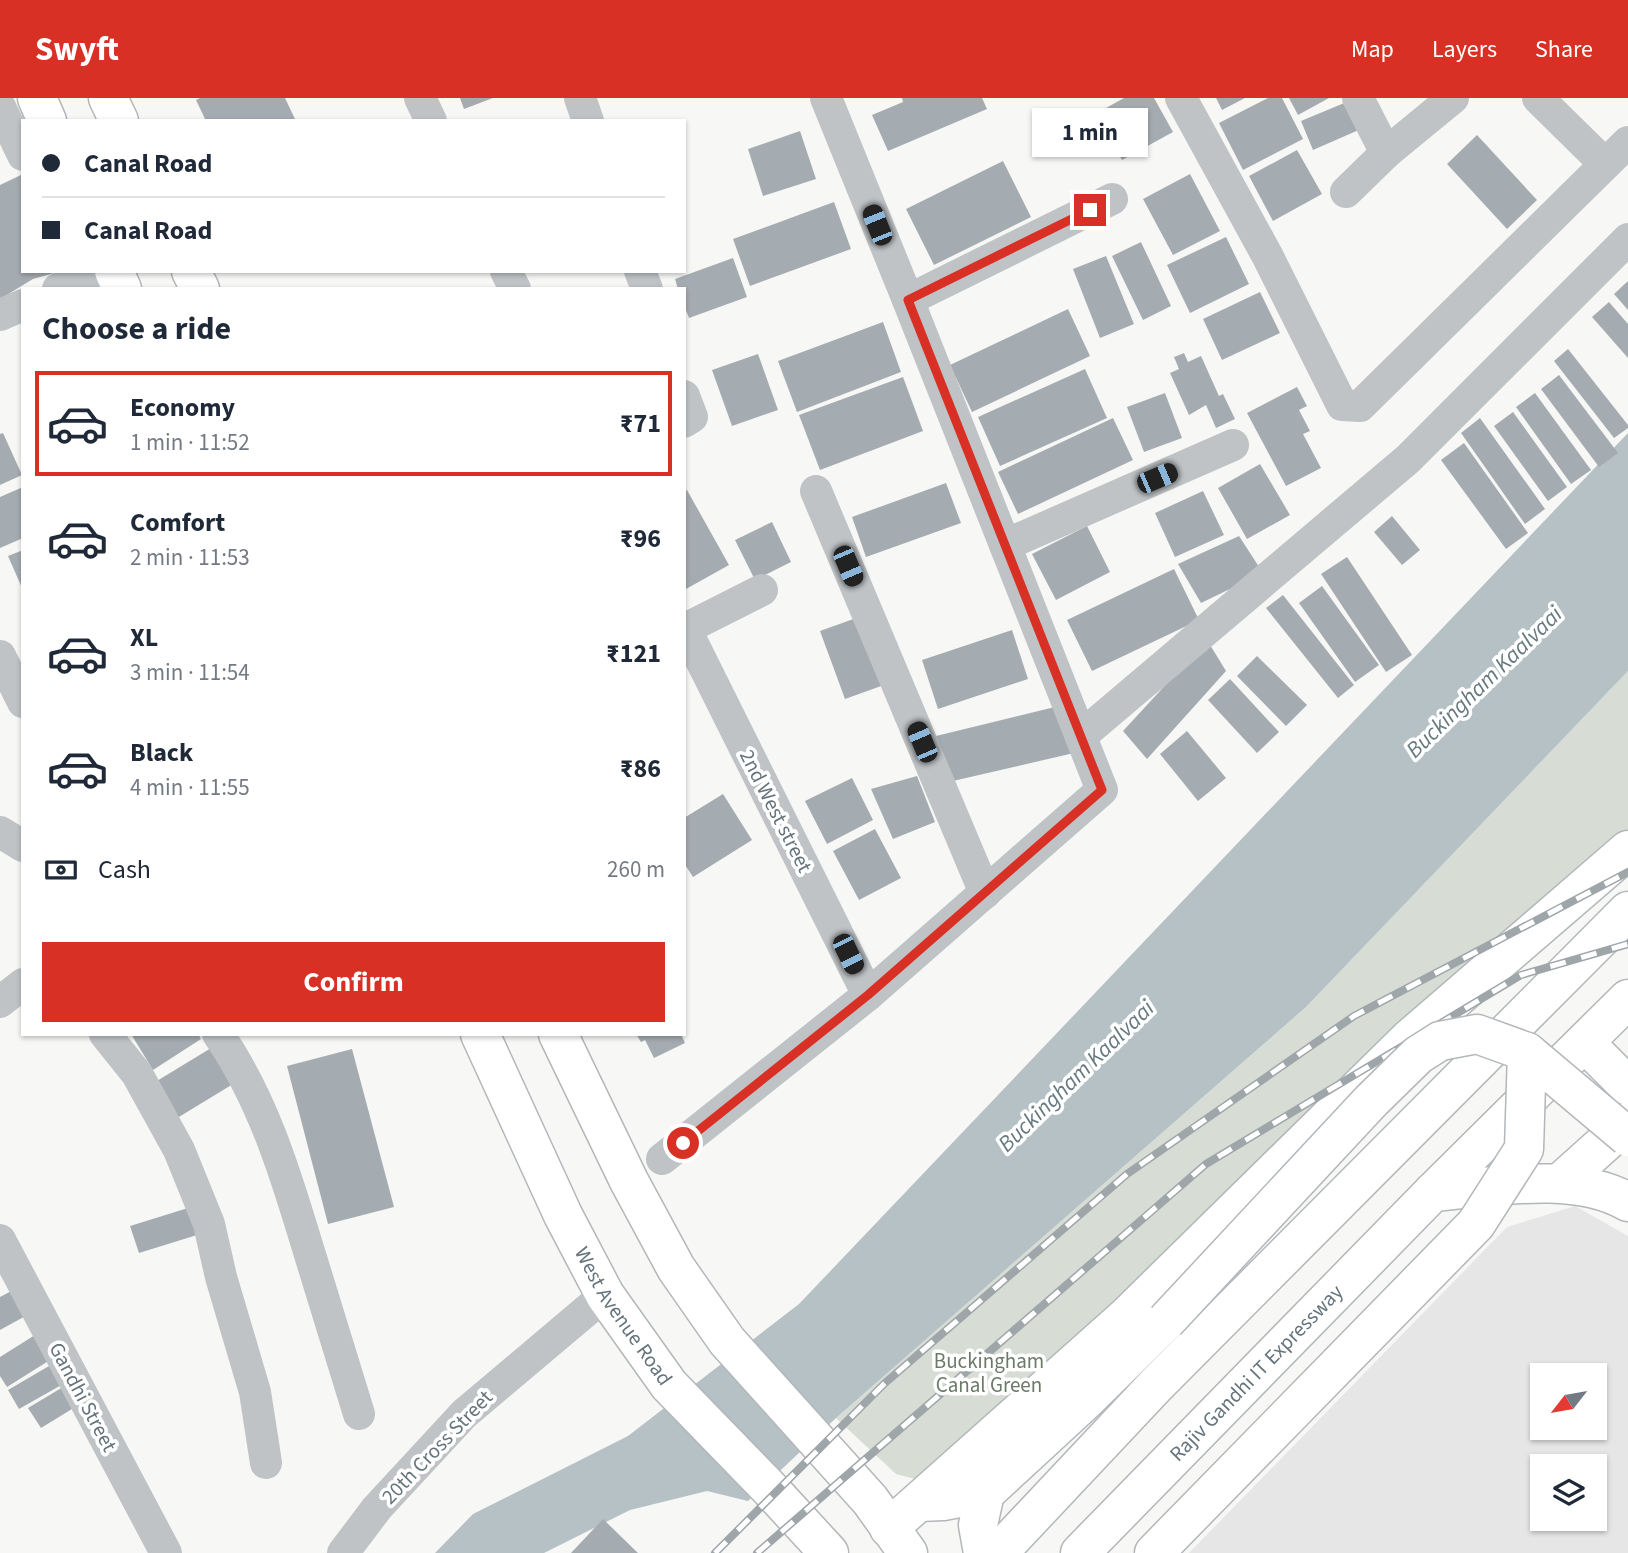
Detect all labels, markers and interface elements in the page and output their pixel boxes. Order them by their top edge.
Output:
text: Swyft [35,26,119,73]
text: Map [1351,32,1394,67]
text: Layers [1432,32,1497,67]
text: Share [1535,32,1593,67]
callout: 1 min [1032,108,1148,158]
text: 1 min [1062,116,1118,149]
text: Canal Road [84,145,212,182]
route end [1074,194,1106,226]
car [860,202,895,248]
text: Canal Road [84,212,212,249]
text: Choose a ride [42,306,231,352]
text: Economy [130,389,235,426]
icon: car [46,392,109,455]
text: ₹71 [620,405,661,442]
text: 1 min · 11:52 [130,426,250,459]
car [1134,460,1181,496]
text: Comfort [130,504,225,541]
icon: car [46,507,109,570]
text: ₹96 [620,520,661,557]
text: 2 min · 11:53 [130,541,250,574]
car [831,543,866,589]
water label: Buckingham Kaalvaai [1398,598,1570,766]
text: XL [130,619,158,656]
icon: car [46,622,109,685]
text: ₹121 [606,635,661,672]
text: 3 min · 11:54 [130,656,250,689]
car [905,719,940,765]
text: Black [130,734,193,771]
icon: car [46,737,109,800]
street label: 2nd West street [732,744,820,878]
text: ₹86 [620,750,661,787]
text: 4 min · 11:55 [130,771,250,804]
icon: cash [42,851,80,889]
text: Cash [98,851,151,888]
text: 260 m [607,853,665,886]
car [830,931,867,977]
button: Confirm [42,942,665,1022]
water label: Buckingham Kaalvaai [990,992,1162,1160]
route start [667,1127,699,1159]
street label: West Avenue Road [567,1241,680,1392]
street label: Rajiv Gandhi IT Expressway [1163,1277,1350,1468]
street label: Gandhi Street [42,1337,124,1457]
park label: Buckingham Canal Green [934,1346,1044,1400]
north arrow [1530,1363,1606,1440]
map controls [1530,1363,1607,1531]
street label: 20th Cross Street [375,1383,499,1511]
button: layers [1530,1454,1607,1531]

